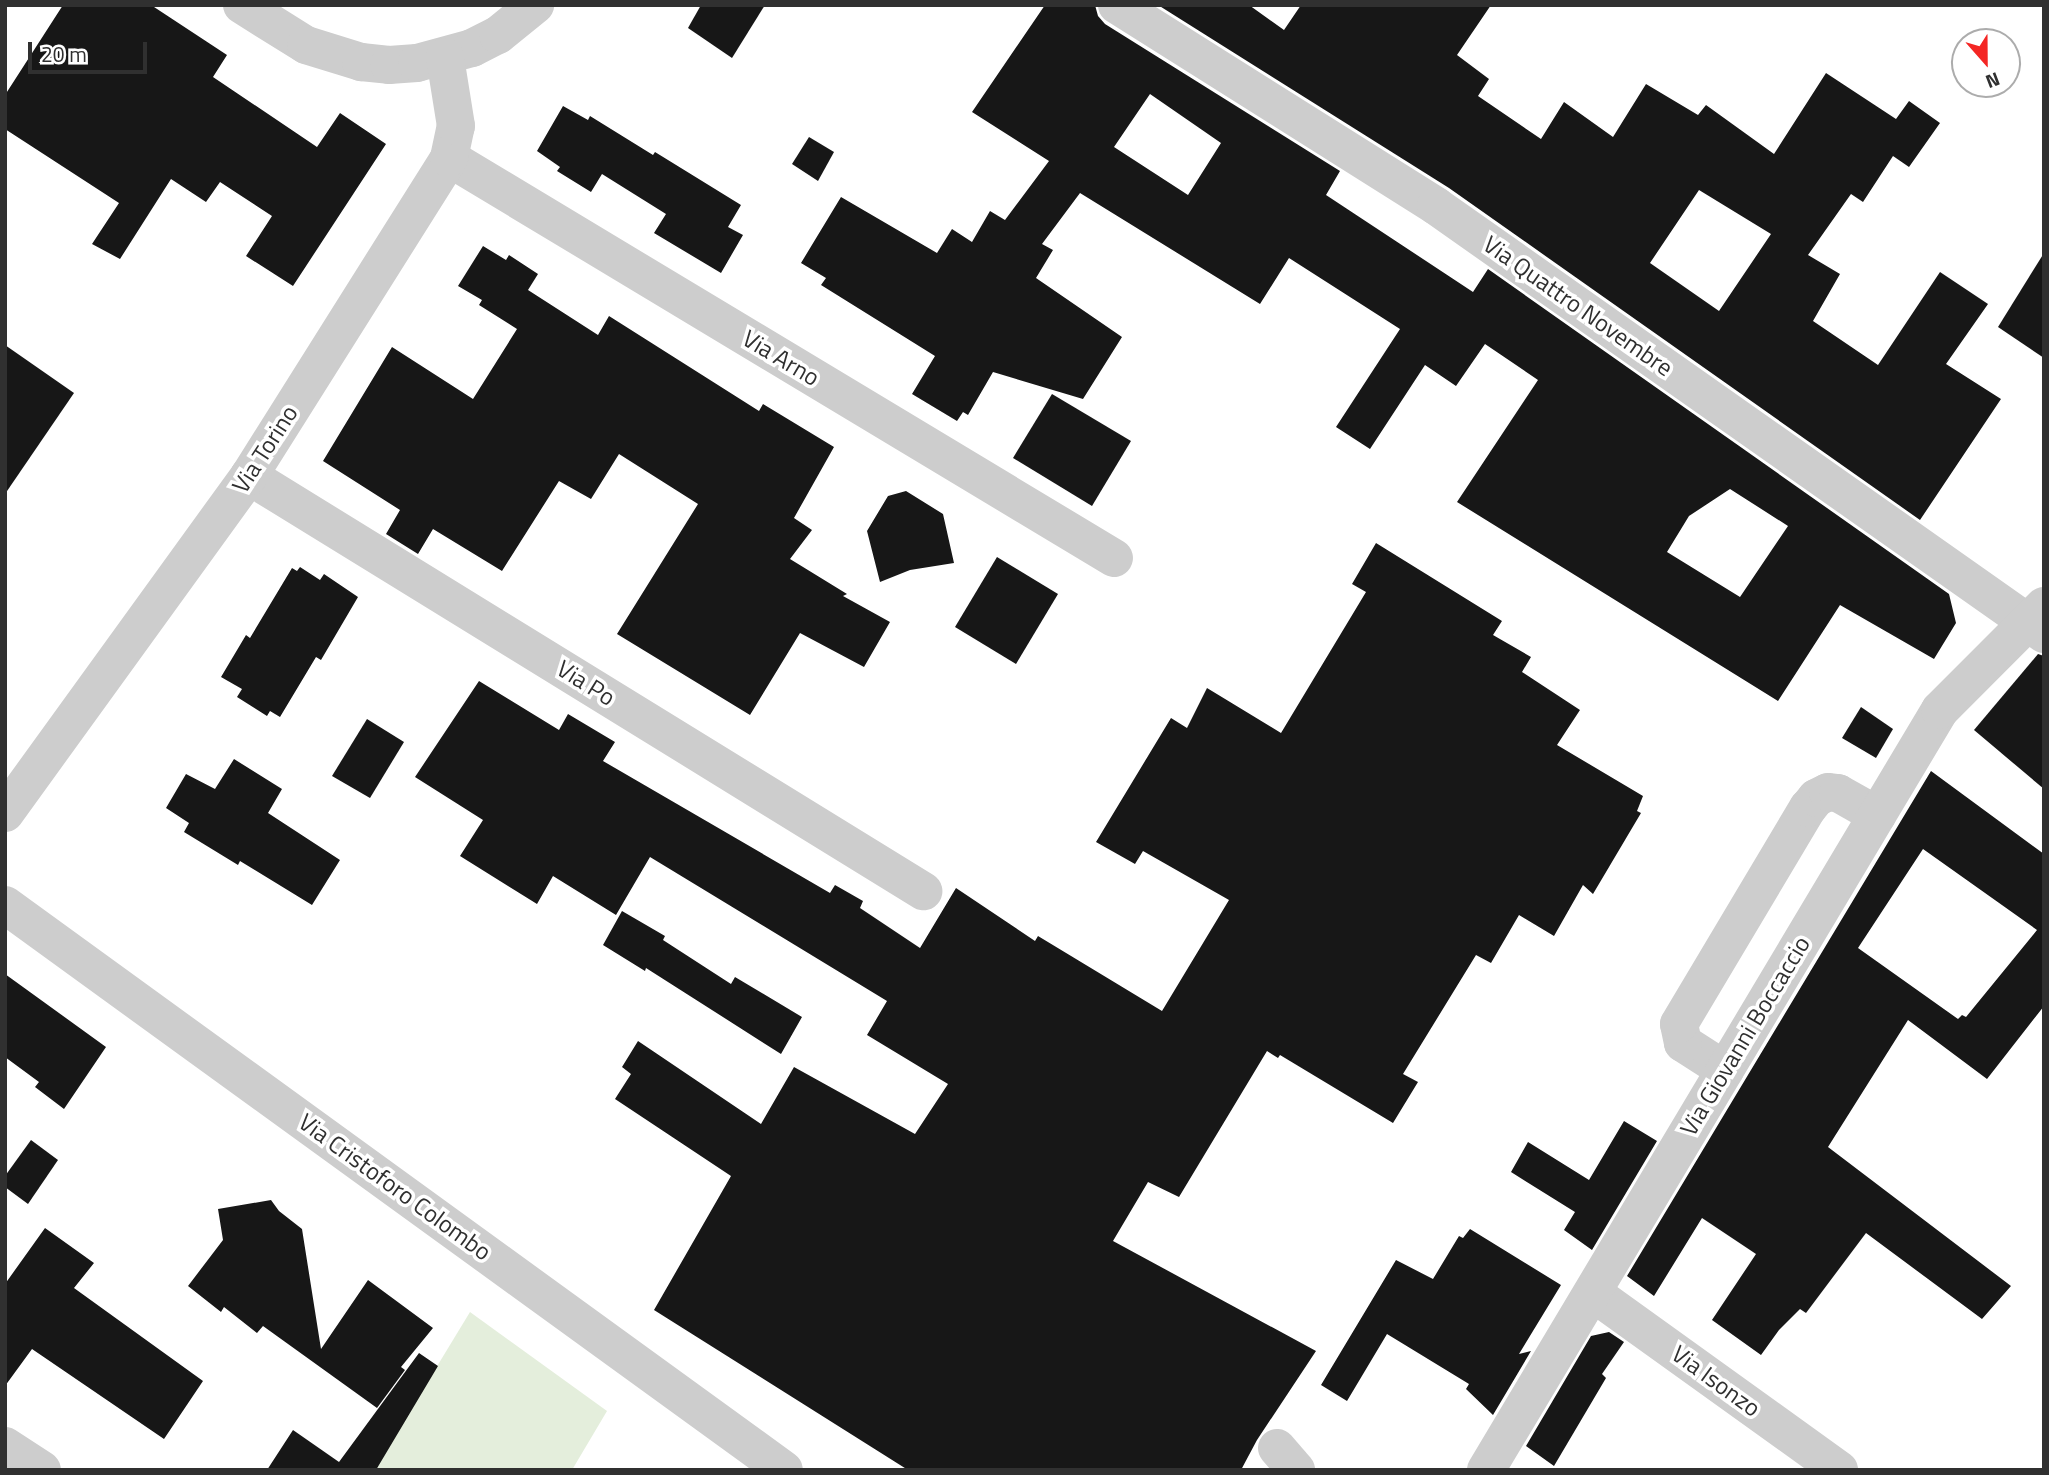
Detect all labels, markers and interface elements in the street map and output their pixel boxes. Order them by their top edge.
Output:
scale bar [32,28,150,72]
north arrow [1951,28,2021,98]
text: 20 m [41,38,87,70]
text: N [1982,65,2004,97]
street label: Via Quattro Novembre [1478,230,1678,382]
street label: Via Arno [737,324,825,392]
street label: Via Torino [226,400,304,498]
street label: Via Po [552,654,620,712]
street label: Via Giovanni Boccaccio [1674,931,1816,1141]
street label: Via Cristoforo Colombo [293,1108,497,1266]
street label: Via Isonzo [1666,1339,1766,1423]

